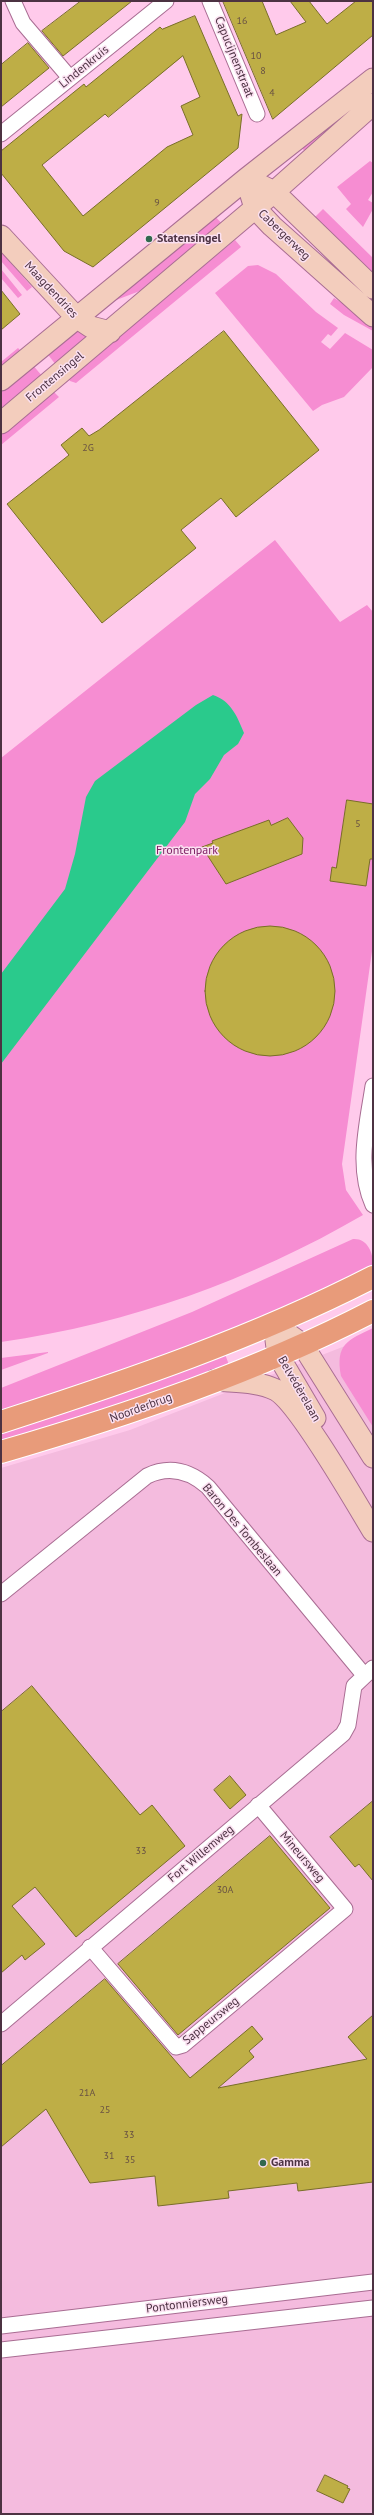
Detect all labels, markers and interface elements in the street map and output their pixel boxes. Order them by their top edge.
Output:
street label: Capucijnenstraat [211,15,257,99]
house number: 16 [237,15,247,27]
street label: Lindenkruis [56,43,112,91]
house number: 10 [251,50,261,62]
house number: 8 [260,65,266,77]
house number: 4 [269,87,275,99]
house number: 9 [154,197,160,209]
street label: Cabergerweg [255,207,313,263]
place label: Statensingel [157,232,221,246]
marker: Statensingel [144,234,154,244]
street label: Maagdendries [21,259,81,321]
street label: Frontensingel [23,349,87,405]
house number: 2G [82,442,94,454]
house number: 5 [355,818,361,830]
park label: Frontenpark [156,844,218,858]
street label: Belvédèrelaan [275,1354,323,1424]
street label: Noorderbrug [108,1390,174,1426]
street label: Baron Des Tombeslaan [199,1481,285,1579]
street label: Fort Willemweg [165,1822,237,1886]
street label: Mineursweg [277,1829,327,1885]
house number: 33 [136,1845,146,1857]
house number: 30A [217,1884,233,1896]
street label: Sappeursweg [180,1994,242,2048]
house number: 21A [79,2087,95,2099]
house number: 25 [100,2104,110,2116]
house number: 33 [124,2129,134,2141]
house number: 31 [104,2150,114,2162]
house number: 35 [125,2154,135,2166]
place label: Gamma [271,2156,310,2170]
marker: Gamma [258,2158,268,2168]
street label: Pontonniersweg [145,2292,229,2316]

